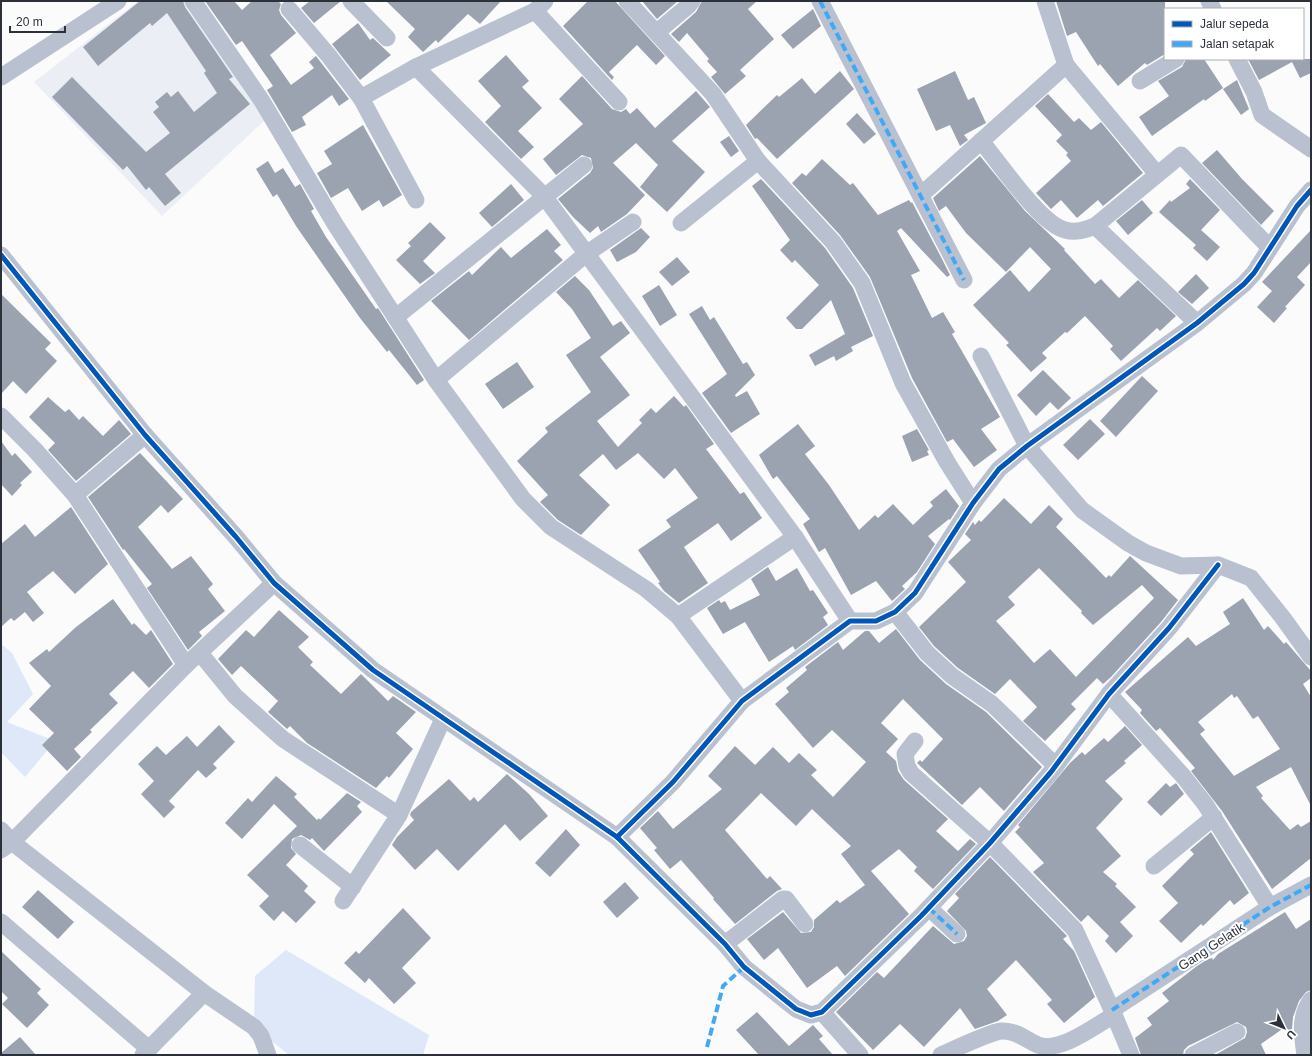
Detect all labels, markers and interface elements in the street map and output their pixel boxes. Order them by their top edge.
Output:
scale bar [10,8,65,34]
legend [1164,8,1304,60]
text: 20 m [16,15,43,29]
text: Jalur sepeda [1200,17,1269,31]
text: Jalan setapak [1200,37,1275,51]
street label: Gang Gelatik [1175,919,1248,973]
north arrow [1264,1008,1304,1048]
text: U [1284,1028,1298,1042]

